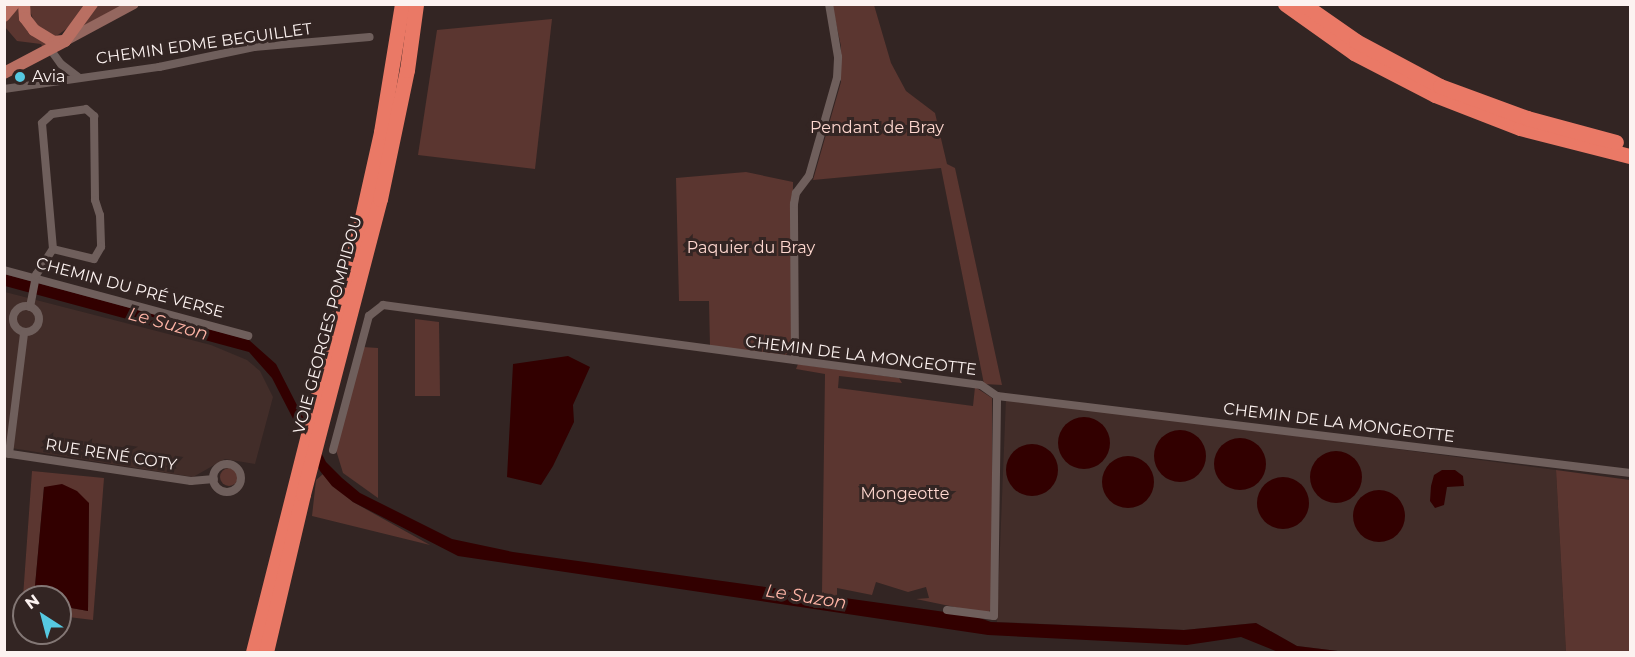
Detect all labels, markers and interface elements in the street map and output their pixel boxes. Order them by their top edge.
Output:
street label: CHEMIN EDME BEGUILLET [95,19,313,69]
place label: Avia [32,67,65,87]
marker: Avia [13,70,27,84]
park label: Pendant de Bray [810,118,944,138]
street label: VOIE GEORGES POMPIDOU [290,214,366,436]
park label: Paquier du Bray [687,238,815,258]
street label: CHEMIN DU PRÉ VERSE [34,254,226,322]
water label: Le Suzon [126,303,210,345]
street label: CHEMIN DE LA MONGEOTTE [744,332,978,380]
street label: CHEMIN DE LA MONGEOTTE [1222,399,1456,447]
street label: RUE RENÉ COTY [44,435,178,475]
park label: Mongeotte [861,484,949,504]
water label: Le Suzon [764,580,848,614]
north arrow [12,585,72,645]
text: N [21,590,43,613]

